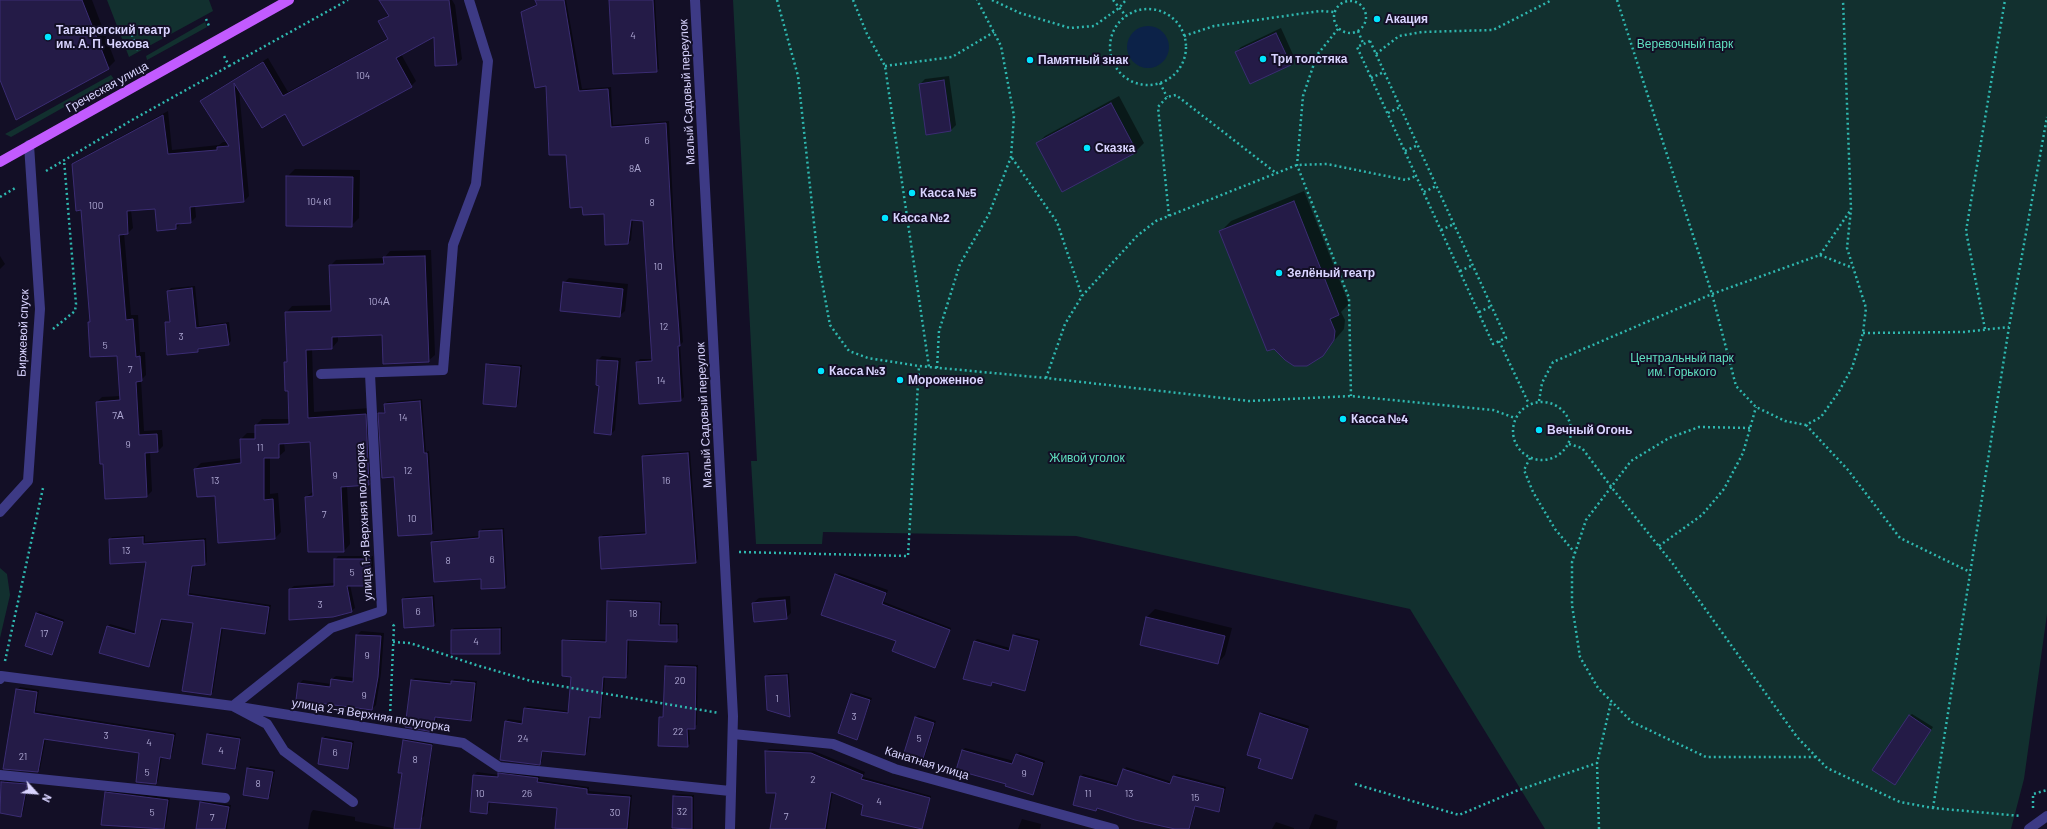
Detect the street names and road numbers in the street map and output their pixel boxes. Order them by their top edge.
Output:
street label: Малый Садовый переулок [676,19,698,165]
street label: Греческая улица [63,58,151,116]
street label: Биржевой спуск [14,289,32,377]
street label: Малый Садовый переулок [693,342,715,488]
street label: улица 1-я Верхняя полугорка [353,443,375,601]
street label: улица 2-я Верхняя полугорка [291,695,451,735]
street label: Канатная улица [883,743,971,783]

